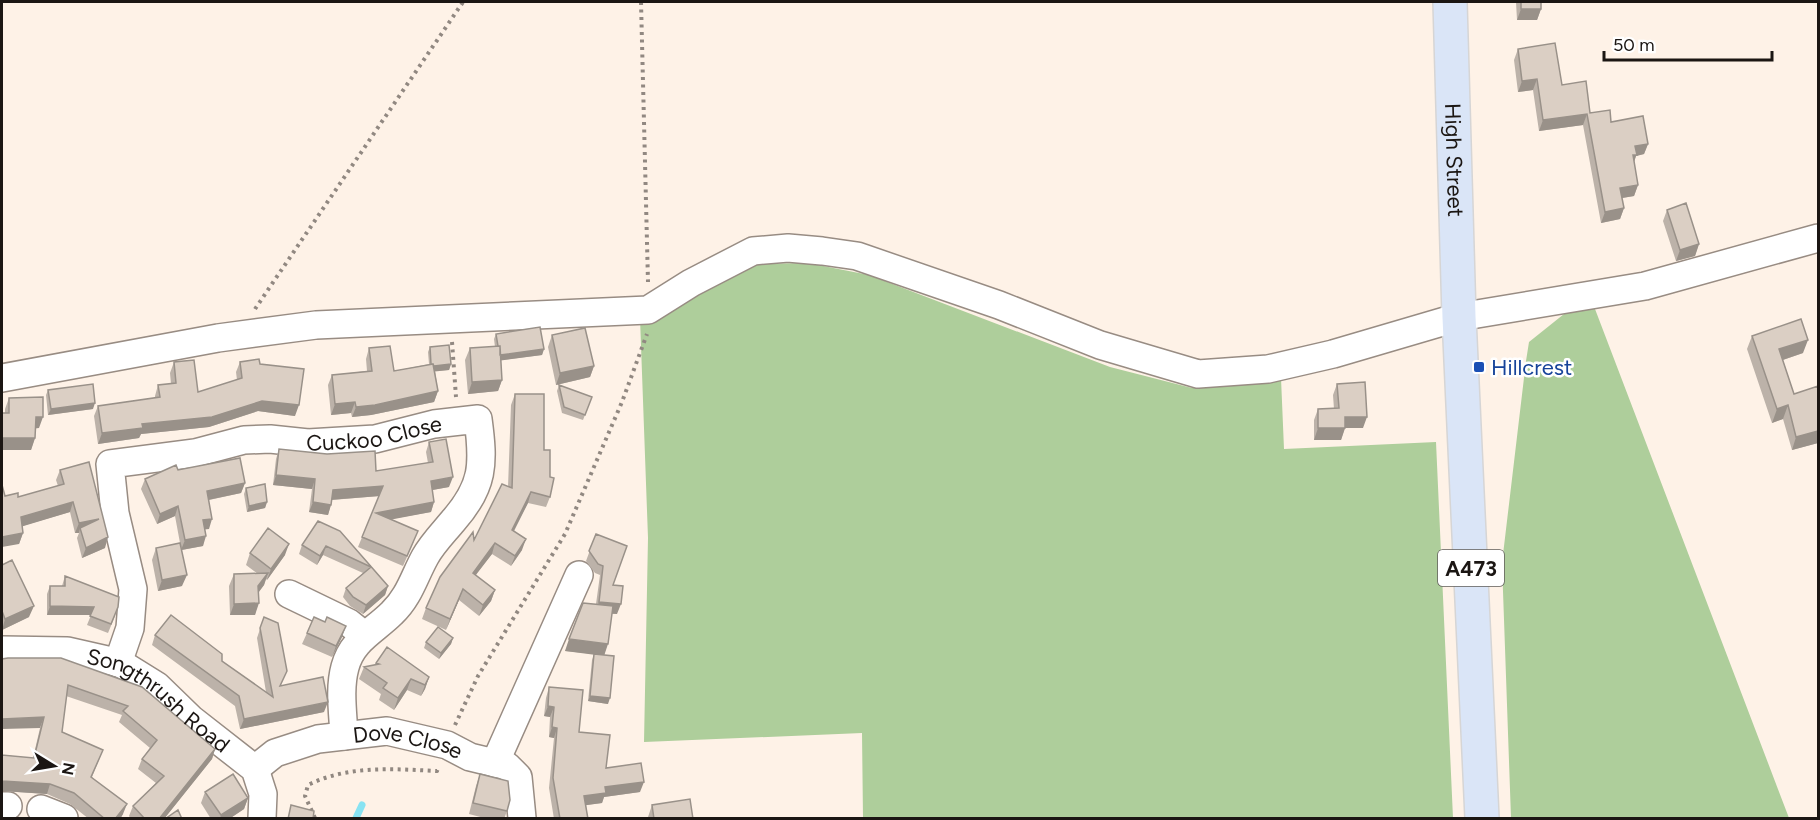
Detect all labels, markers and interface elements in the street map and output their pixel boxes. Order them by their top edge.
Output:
scale bar [1604,24,1772,62]
text: 50 m [1613,34,1655,56]
street label: High Street [1439,103,1470,217]
place label: Hillcrest [1491,354,1572,381]
marker: Hillcrest [1472,360,1486,374]
street label: Cuckoo Close [305,410,443,457]
road number: A473 [1438,550,1504,586]
street label: Songthrush Road [84,642,236,758]
street label: Dove Close [351,717,468,764]
north arrow [24,736,84,796]
text: N [58,761,79,777]

